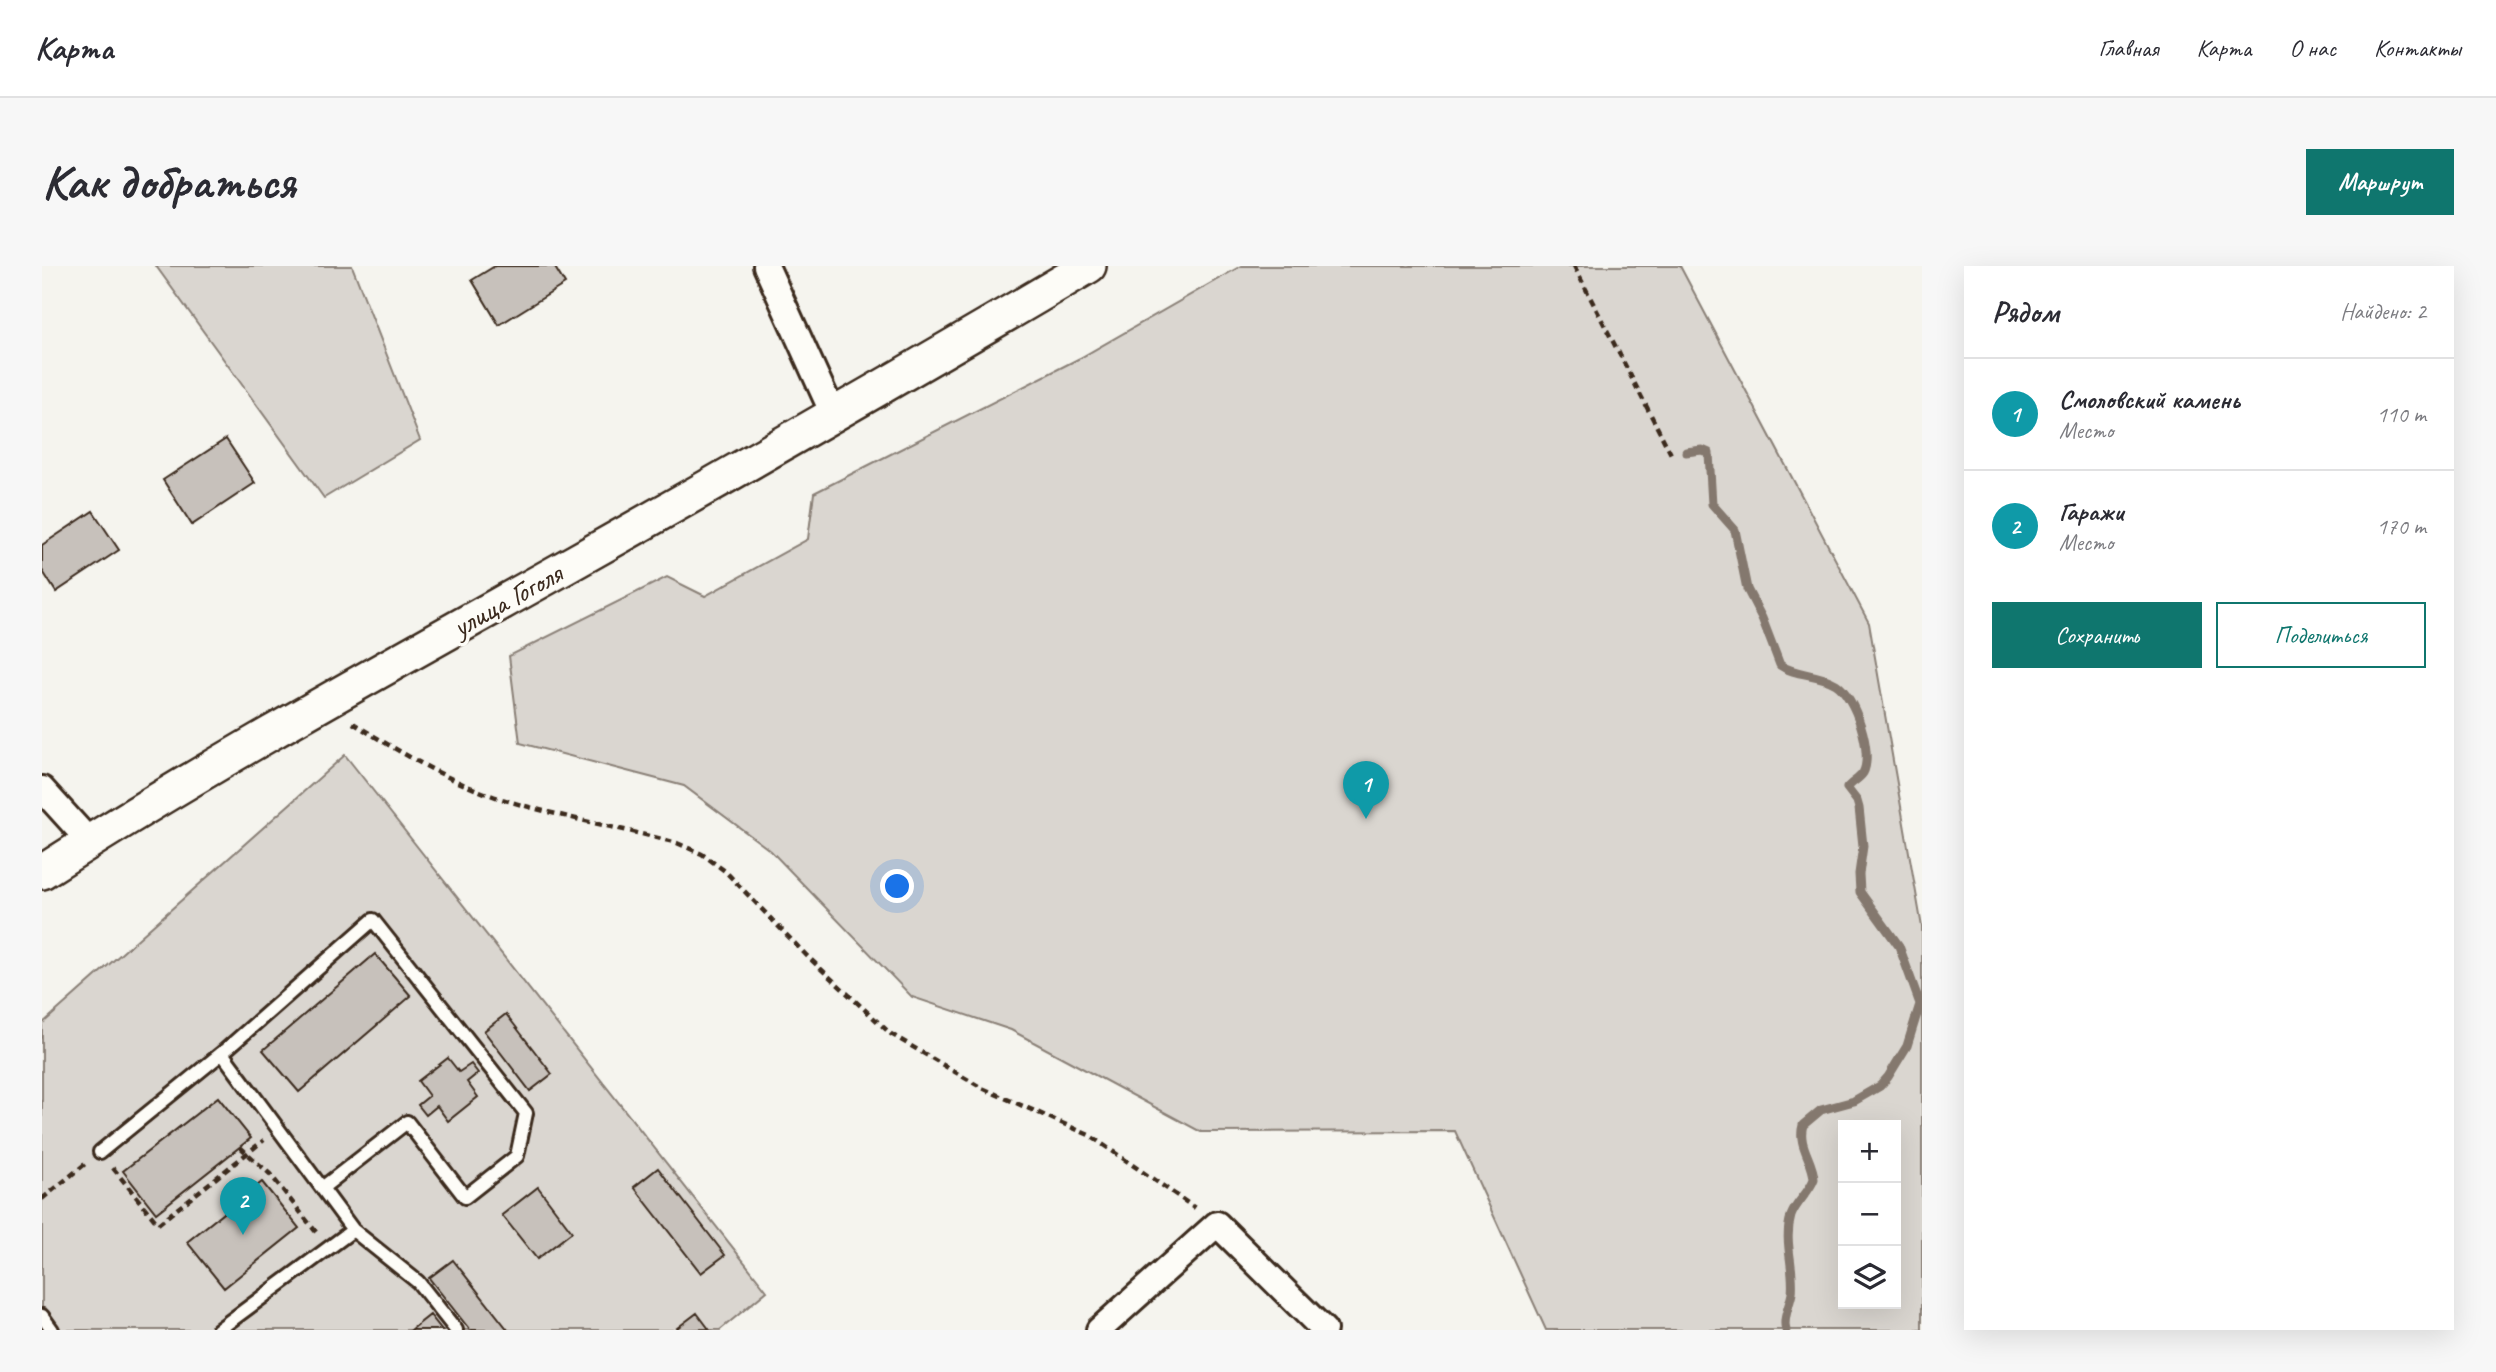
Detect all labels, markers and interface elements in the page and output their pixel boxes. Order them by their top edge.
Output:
text: Карта [35,27,114,69]
text: Главная [2098,33,2159,63]
text: Карта [2197,33,2251,63]
text: О нас [2289,33,2336,63]
text: Контакты [2374,33,2461,63]
button: Маршрут [2306,149,2454,215]
text: Как добраться [42,151,295,213]
text: Рядом [1992,293,2059,331]
text: Найдено: 2 [2340,297,2426,326]
text: Смоловский камень [2059,383,2240,416]
text: 1 [2010,400,2020,429]
text: 110 m [2377,400,2426,429]
text: Место [2059,416,2113,445]
text: Гаражи [2059,495,2123,528]
text: 2 [2010,512,2020,541]
text: 170 m [2377,512,2426,541]
text: Место [2059,528,2113,557]
street label: улица Гоголя [444,553,571,647]
button: Сохранить [1992,602,2202,668]
button: Поделиться [2216,602,2426,668]
pin: 1 [1343,761,1389,819]
your location [880,869,914,903]
map controls [1838,1120,1901,1309]
button: + [1838,1120,1901,1183]
pin: 2 [220,1177,266,1235]
button: − [1838,1183,1901,1246]
button: layers [1838,1246,1901,1309]

